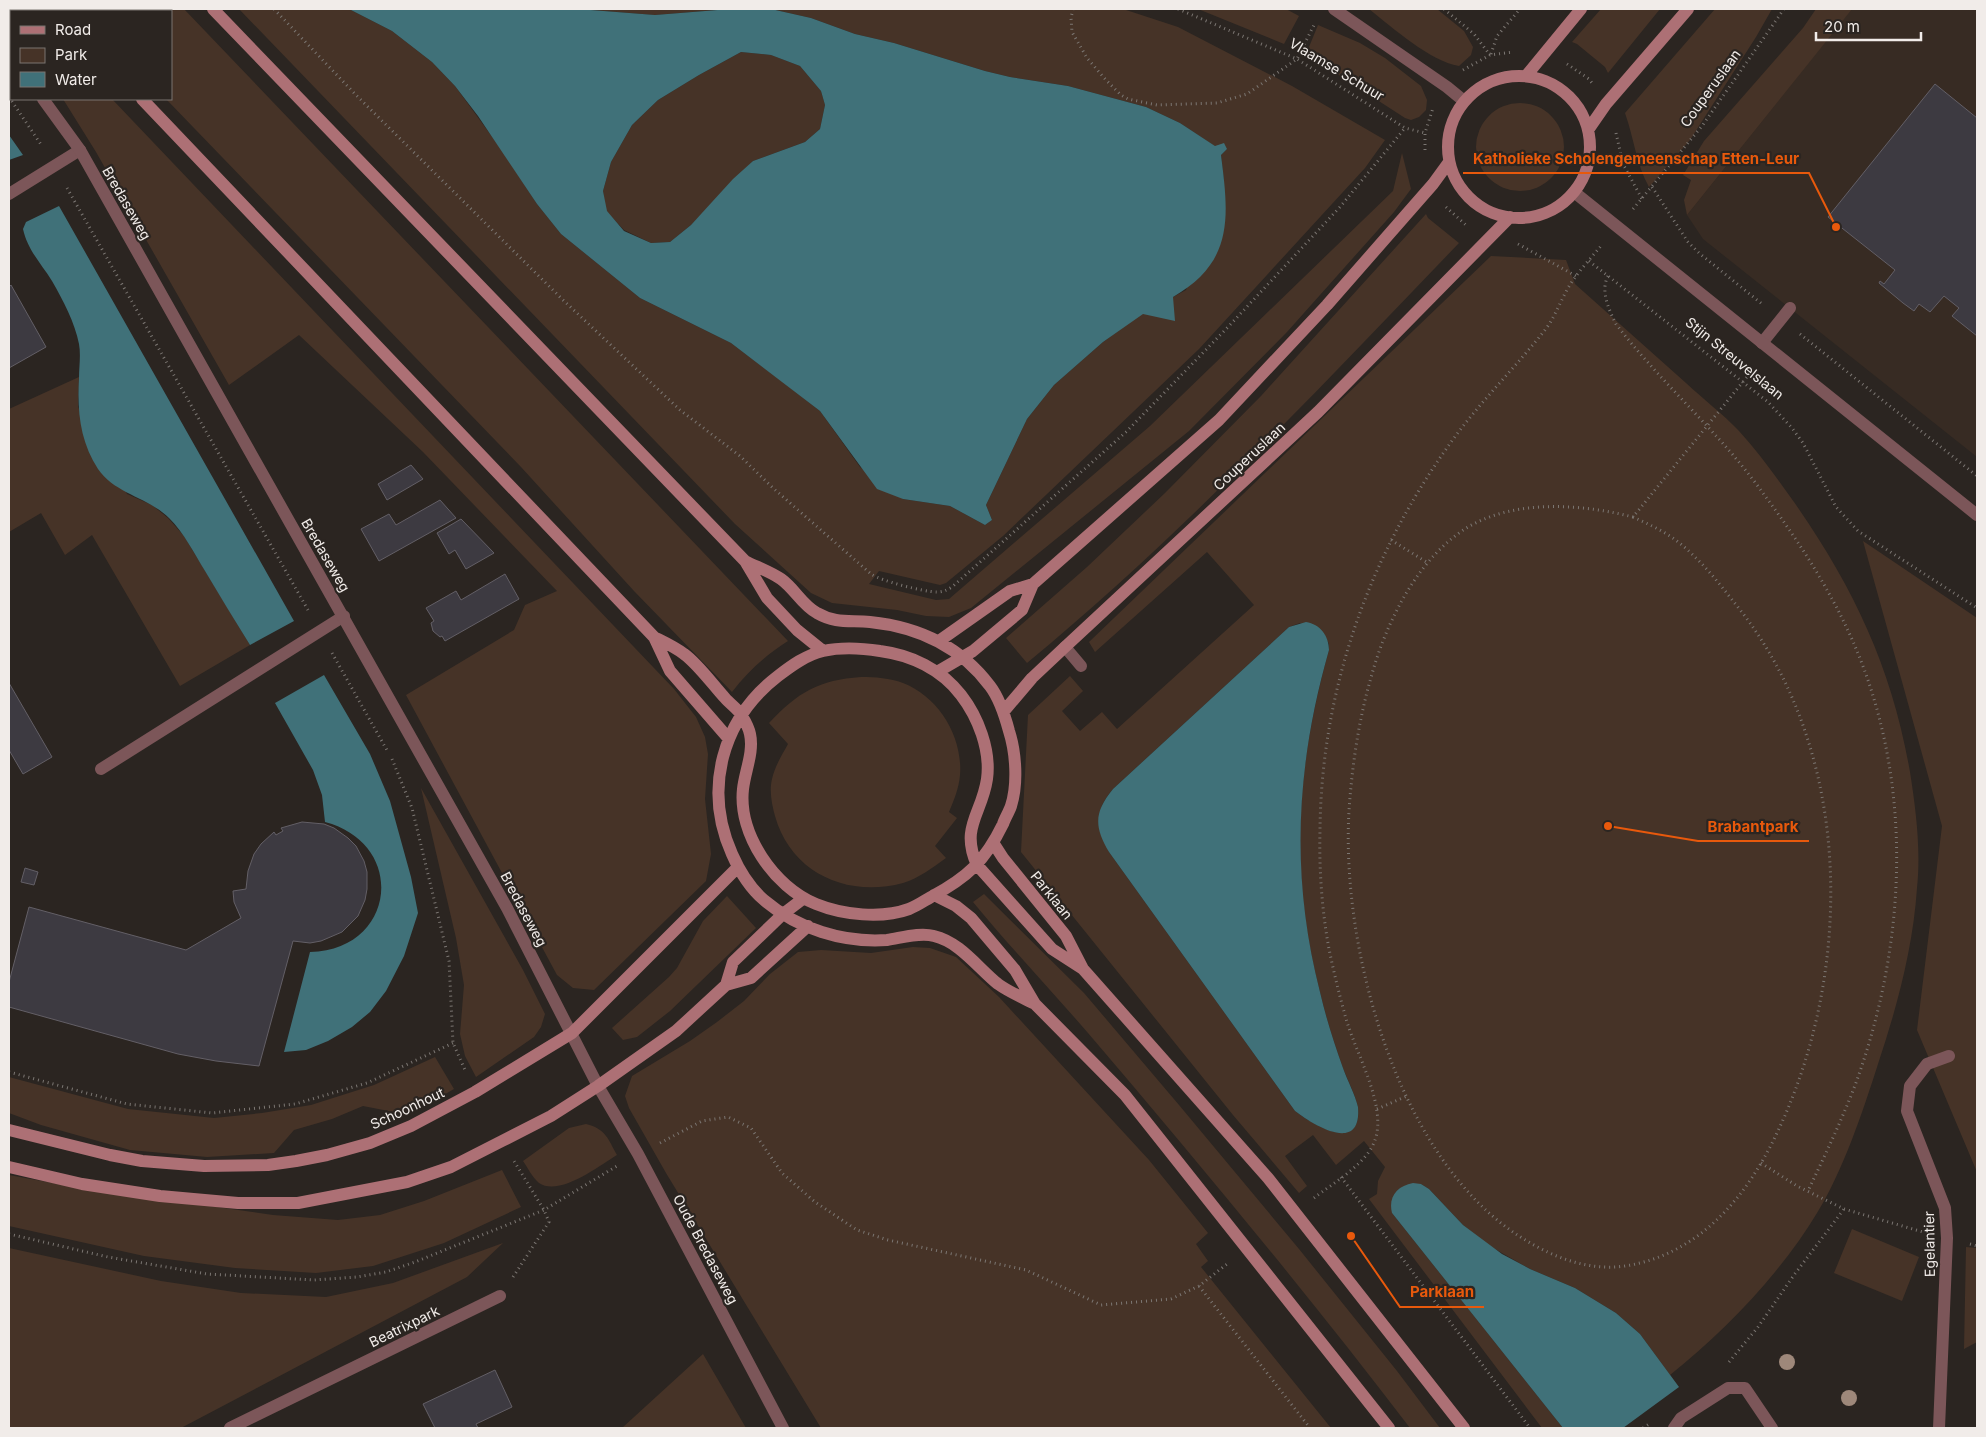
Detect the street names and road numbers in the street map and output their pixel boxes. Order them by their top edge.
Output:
street label: Vlaamse Schuur [1286,34,1388,104]
street label: Couperuslaan [1676,46,1744,130]
street label: Bredaseweg [99,163,155,243]
street label: Stijn Streuvelslaan [1682,313,1788,403]
street label: Couperuslaan [1210,418,1288,494]
street label: Bredaseweg [298,515,354,595]
street label: Parklaan [1027,867,1077,923]
street label: Bredaseweg [497,869,551,949]
street label: Schoonhout [367,1083,447,1133]
street label: Oude Bredaseweg [670,1191,742,1307]
street label: Egelantier [1920,1211,1938,1277]
street label: Beatrixpark [366,1302,442,1350]

